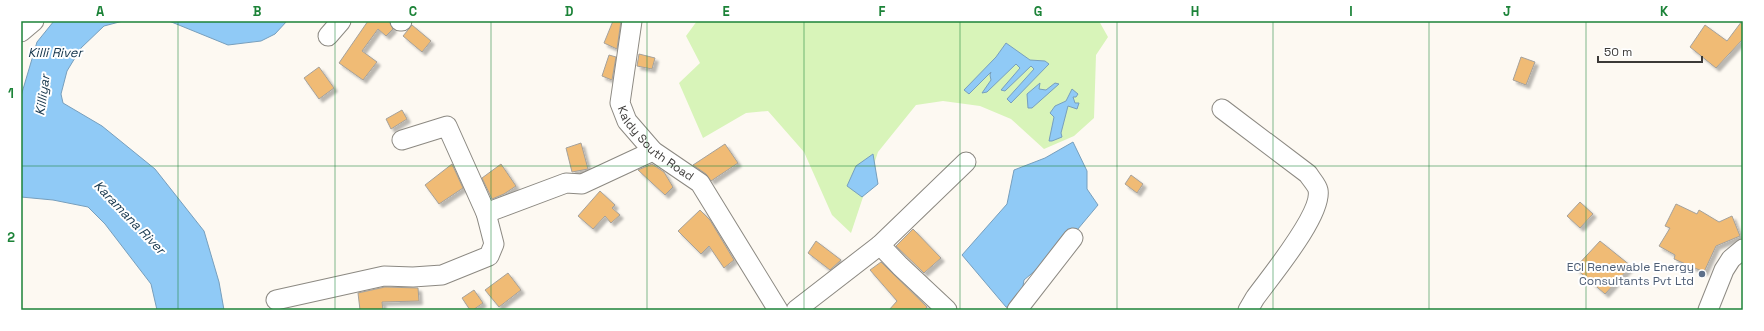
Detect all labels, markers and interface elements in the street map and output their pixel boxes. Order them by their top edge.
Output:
text: A [96,3,105,20]
text: B [253,3,262,20]
text: C [409,3,417,20]
text: D [565,3,574,20]
text: E [722,3,730,20]
text: F [879,3,886,20]
text: G [1034,3,1042,20]
text: H [1191,3,1199,20]
text: I [1349,3,1353,20]
text: J [1503,3,1511,20]
text: K [1660,3,1669,20]
scale bar [1598,38,1702,64]
water label: Killi River [28,44,84,61]
text: 50 m [1604,44,1632,60]
water label: Killiyar [31,72,54,117]
text: 1 [8,85,14,102]
street label: Kaldy South Road [614,103,697,184]
water label: Karamana River [90,177,170,259]
text: 2 [7,229,15,246]
place label: ECI Renewable Energy Consultants Pvt Ltd [1567,259,1694,289]
marker: ECI Renewable Energy Consultants Pvt Ltd [1697,269,1707,279]

